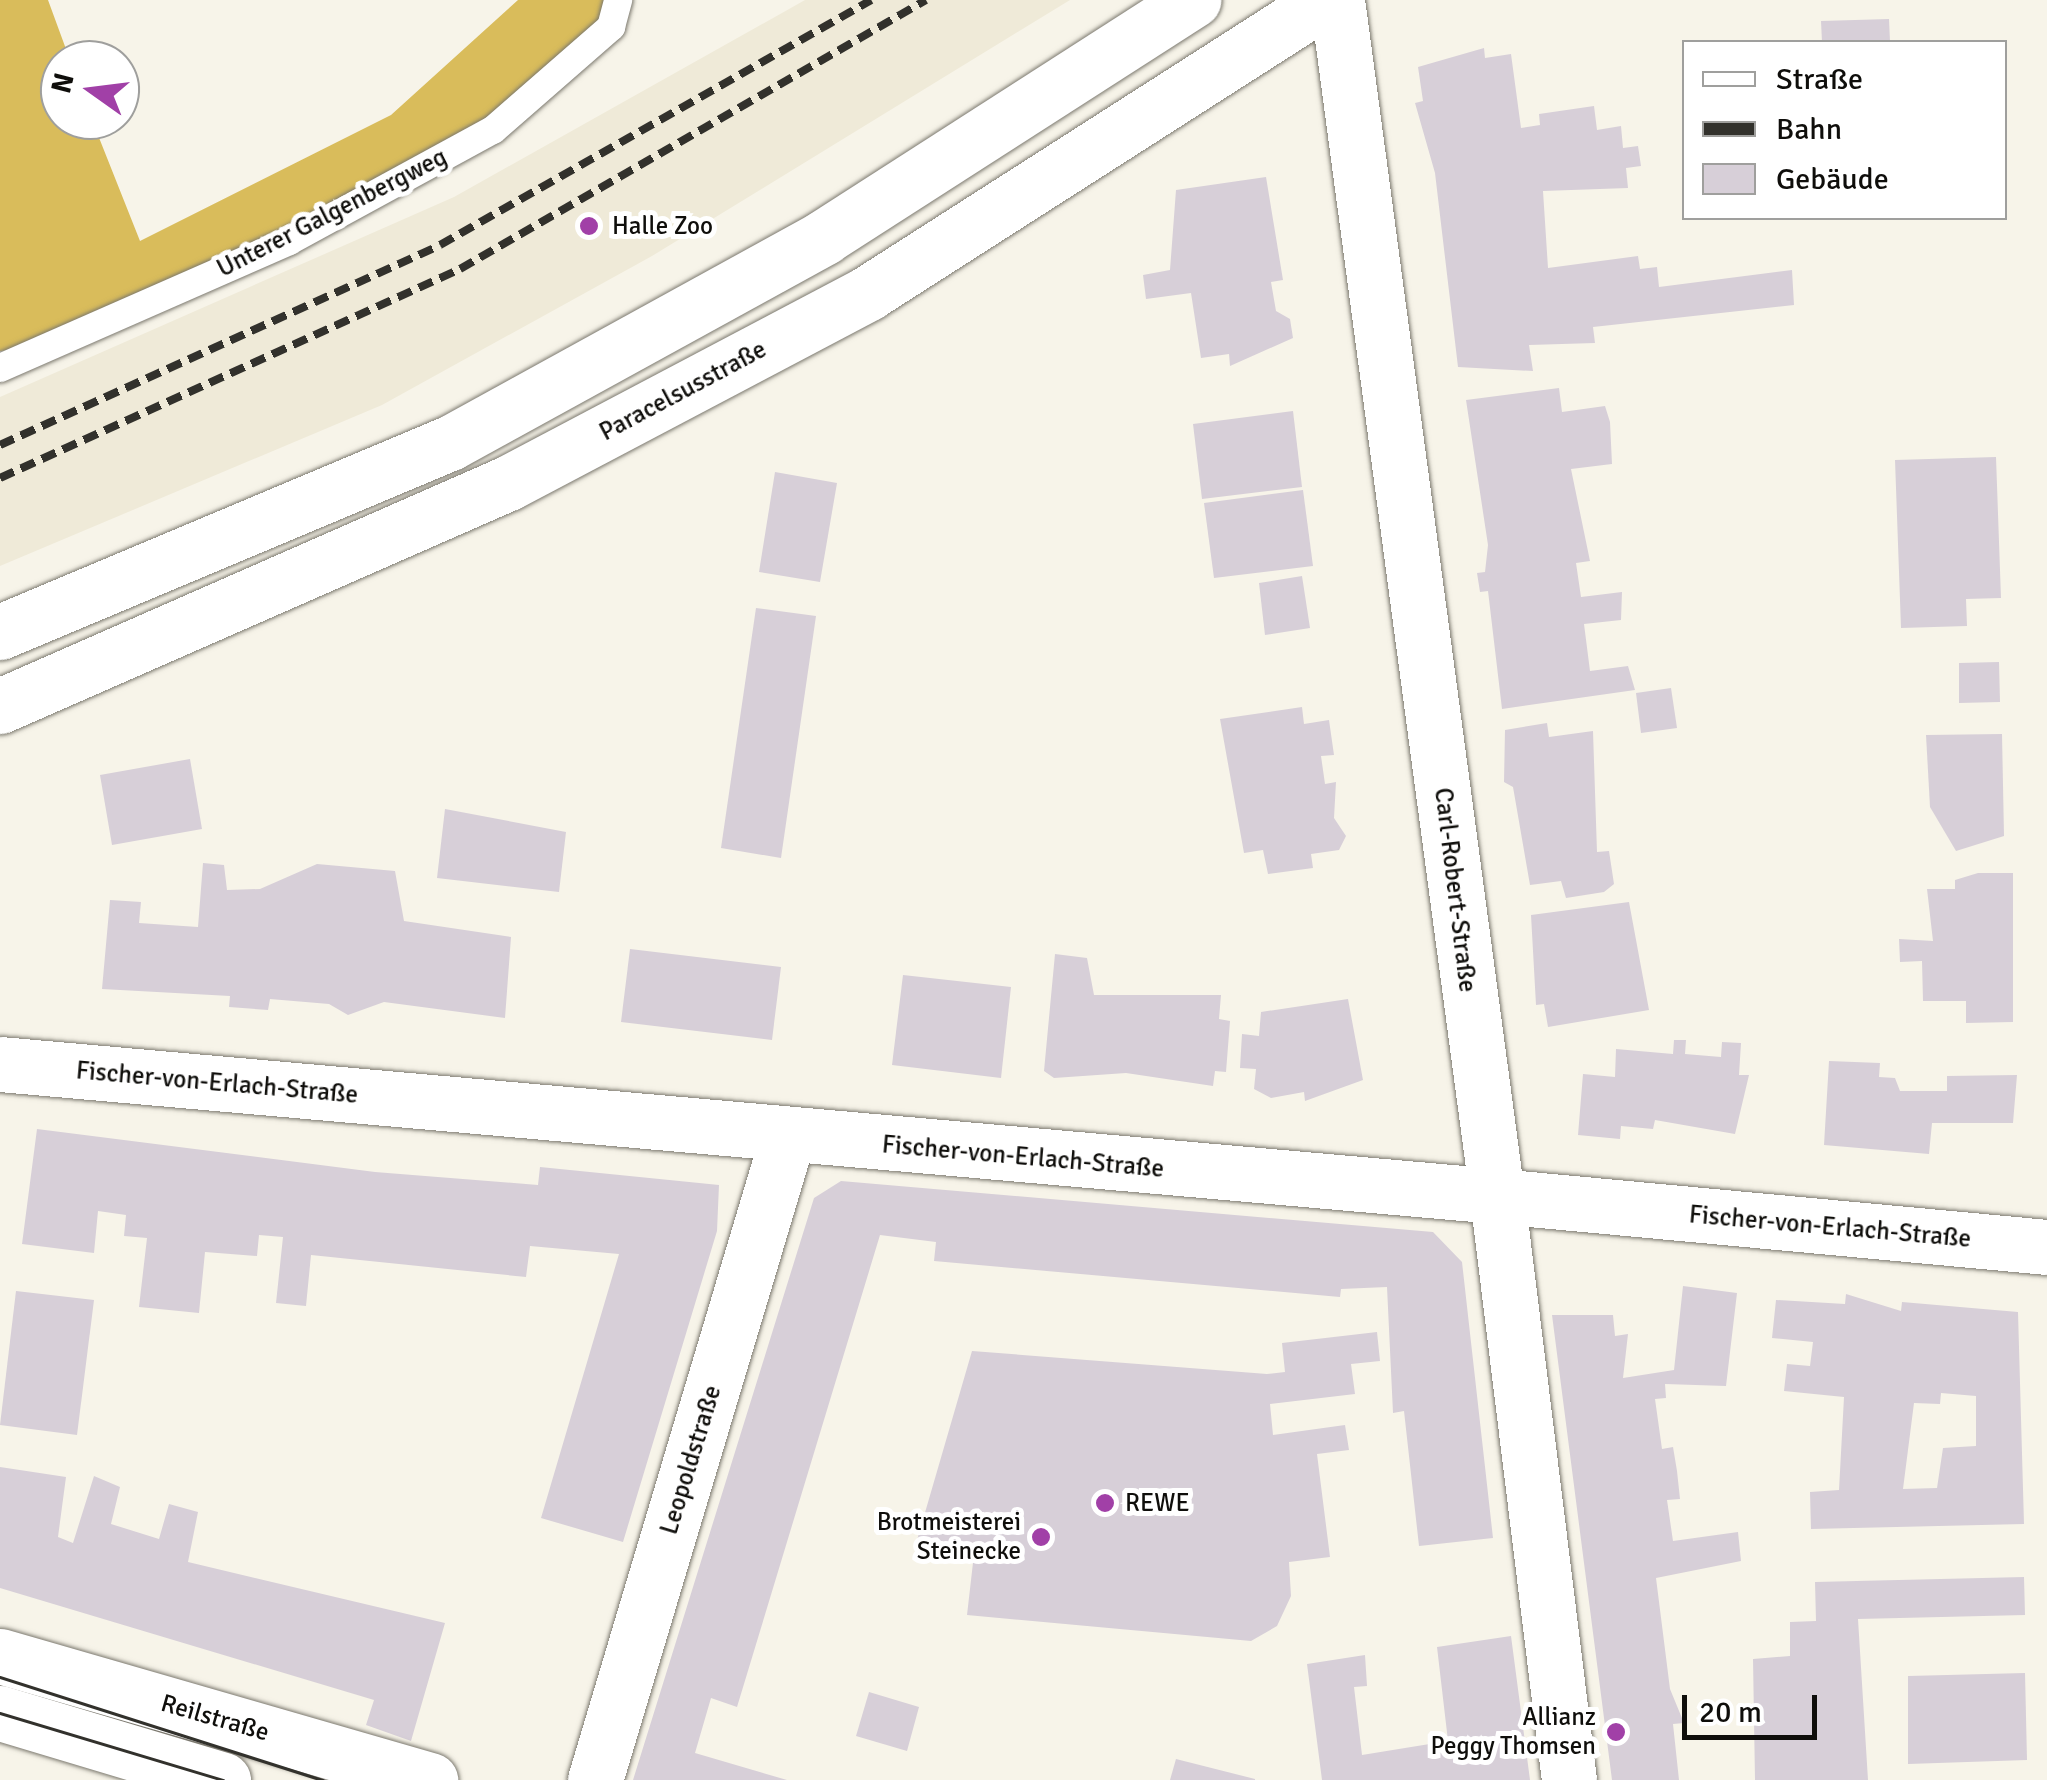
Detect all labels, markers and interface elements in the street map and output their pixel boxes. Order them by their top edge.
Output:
north arrow [40,40,140,140]
legend [1682,40,2007,220]
text: Straße [1776,61,1863,98]
text: N [44,70,82,97]
text: Bahn [1776,111,1842,148]
street label: Unterer Galgenbergweg [212,142,452,284]
text: Gebäude [1776,161,1889,198]
place label: Halle Zoo [612,211,713,241]
marker: Halle Zoo [576,213,602,239]
street label: Paracelsusstraße [595,334,771,448]
street label: Carl-Robert-Straße [1428,786,1482,994]
street label: Fischer-von-Erlach-Straße [75,1056,359,1110]
street label: Fischer-von-Erlach-Straße [881,1130,1165,1184]
street label: Fischer-von-Erlach-Straße [1688,1200,1972,1254]
street label: Leopoldstraße [654,1382,728,1538]
place label: REWE [1125,1488,1190,1518]
marker: REWE [1094,1492,1116,1514]
place label: Brotmeisterei Steinecke [877,1508,1021,1567]
marker: Brotmeisterei Steinecke [1030,1526,1052,1548]
scale bar [1687,1675,1822,1737]
street label: Reilstraße [158,1688,272,1748]
text: 20 m [1699,1694,1762,1731]
place label: Allianz Peggy Thomsen [1430,1703,1596,1762]
marker: Allianz Peggy Thomsen [1605,1721,1627,1743]

